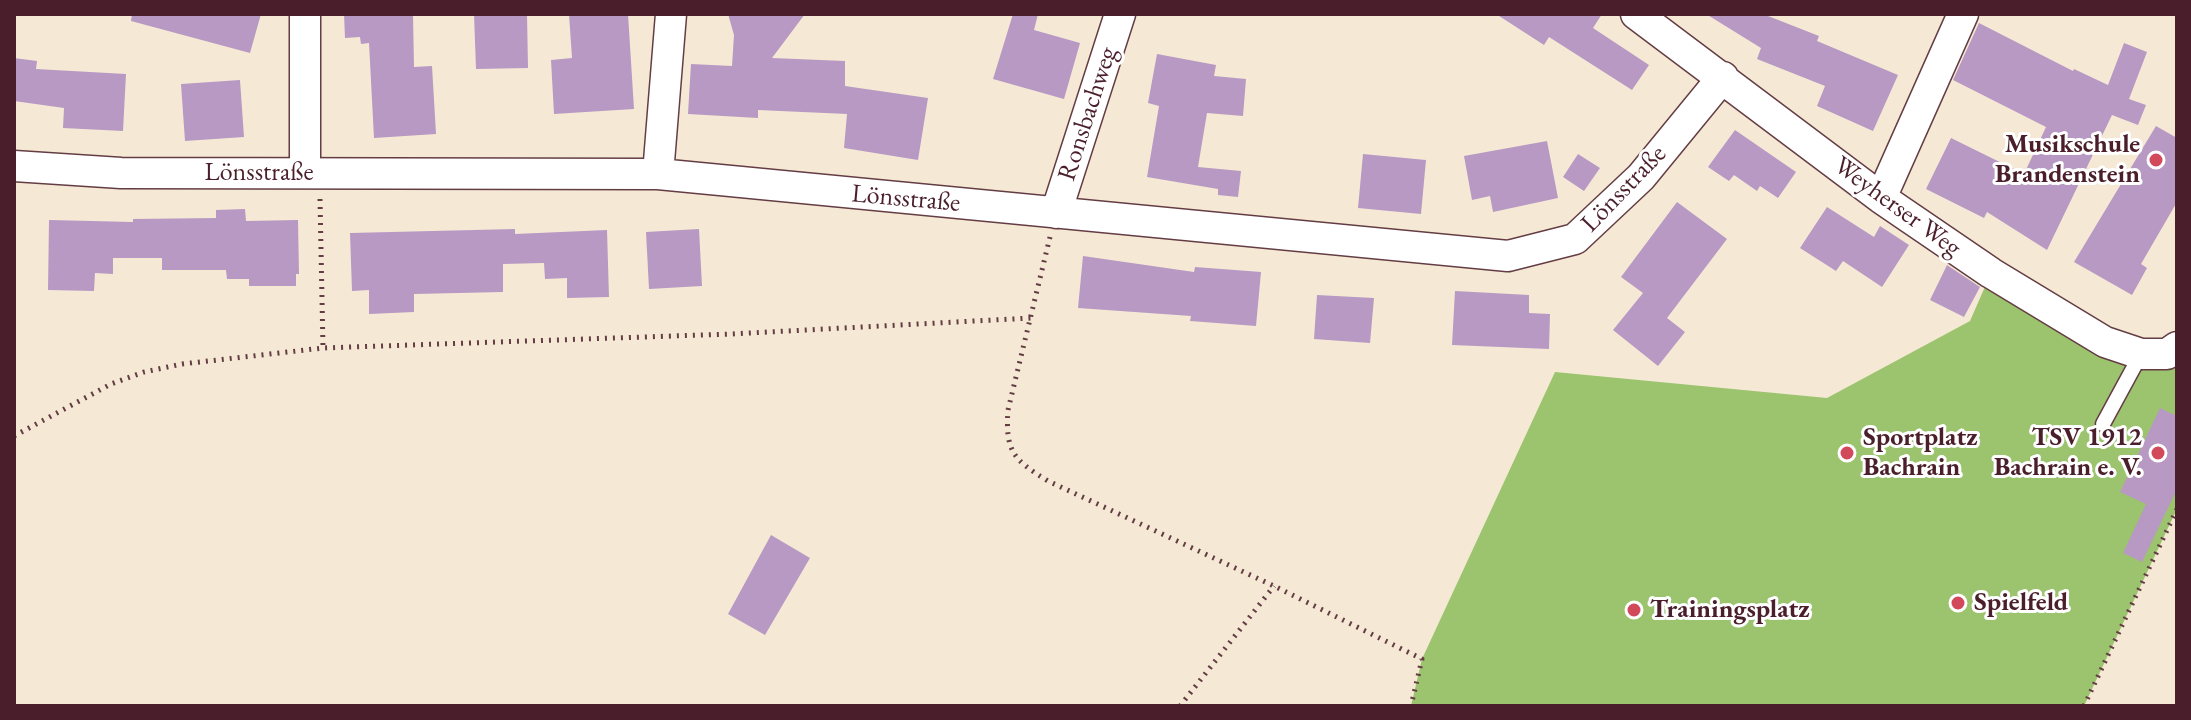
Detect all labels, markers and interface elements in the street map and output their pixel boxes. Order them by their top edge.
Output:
street label: Ronsbachweg [1052,43,1124,185]
place label: Musikschule Brandenstein [1995,129,2140,190]
street label: Lönsstraße [1575,139,1673,239]
street label: Weyherser Weg [1827,150,1967,264]
marker: Musikschule Brandenstein [2147,151,2165,169]
street label: Lönsstraße [204,157,314,189]
street label: Lönsstraße [850,179,962,219]
place label: Sportplatz Bachrain [1863,422,1978,484]
place label: TSV 1912 Bachrain e. V. [1994,422,2142,484]
marker: Sportplatz Bachrain [1838,444,1856,462]
marker: TSV 1912 Bachrain e. V. [2149,444,2167,462]
place label: Spielfeld [1974,587,2068,619]
place label: Trainingsplatz [1650,594,1810,626]
marker: Spielfeld [1949,594,1967,612]
marker: Trainingsplatz [1625,601,1643,619]

